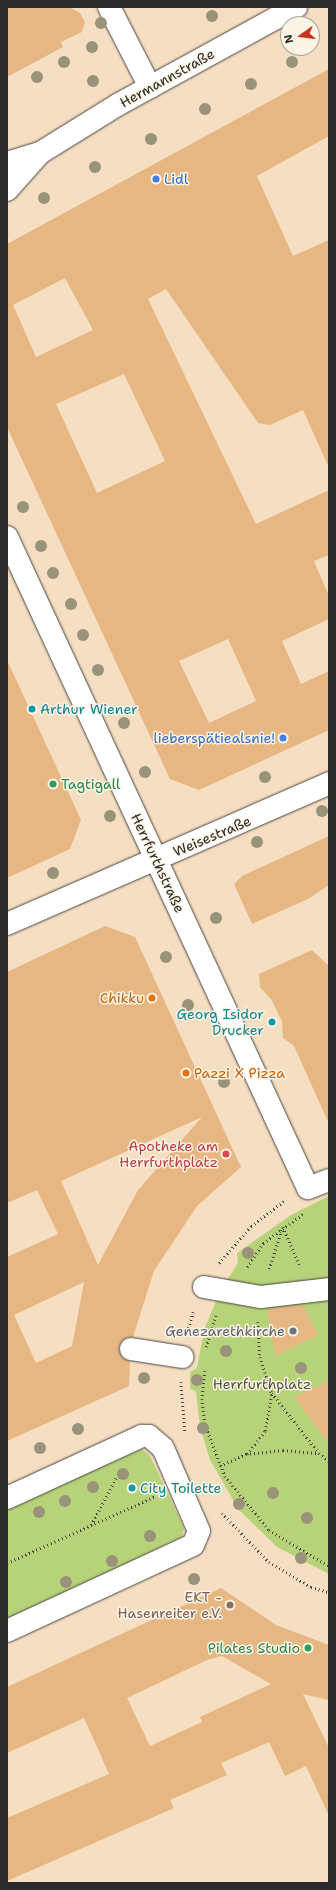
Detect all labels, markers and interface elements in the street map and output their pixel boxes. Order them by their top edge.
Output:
north arrow [280,16,320,56]
text: N [281,33,297,45]
street label: Hermannstraße [117,45,217,111]
place label: Lidl [164,171,188,187]
marker: Lidl [151,174,161,184]
place label: Arthur Wiener [40,701,138,717]
marker: Arthur Wiener [27,704,37,714]
place label: lieberspätiealsnie! [154,730,275,746]
marker: lieberspätiealsnie! [278,733,288,743]
place label: Tagtigall [61,776,120,792]
marker: Tagtigall [48,779,58,789]
street label: Herrfurthstraße [128,811,188,915]
street label: Weisestraße [171,812,253,860]
place label: Chikku [100,990,144,1006]
marker: Chikku [147,993,157,1003]
place label: Georg Isidor Drucker [177,1006,264,1038]
marker: Georg Isidor Drucker [267,1017,277,1027]
place label: Pazzi X Pizza [194,1065,285,1081]
marker: Pazzi X Pizza [181,1068,191,1078]
place label: Apotheke am Herrfurthplatz [119,1138,218,1170]
marker: Apotheke am Herrfurthplatz [221,1149,231,1159]
place label: Genezarethkirche [165,1323,285,1339]
marker: Genezarethkirche [288,1326,298,1336]
park label: Herrfurthplatz [213,1376,311,1392]
place label: City Toilette [140,1480,222,1496]
marker: City Toilette [127,1483,137,1493]
place label: EKT - Hasenreiter e.V. [117,1589,222,1622]
marker: EKT - Hasenreiter e.V. [225,1600,235,1610]
place label: Pilates Studio [208,1640,300,1656]
marker: Pilates Studio [303,1643,313,1653]

